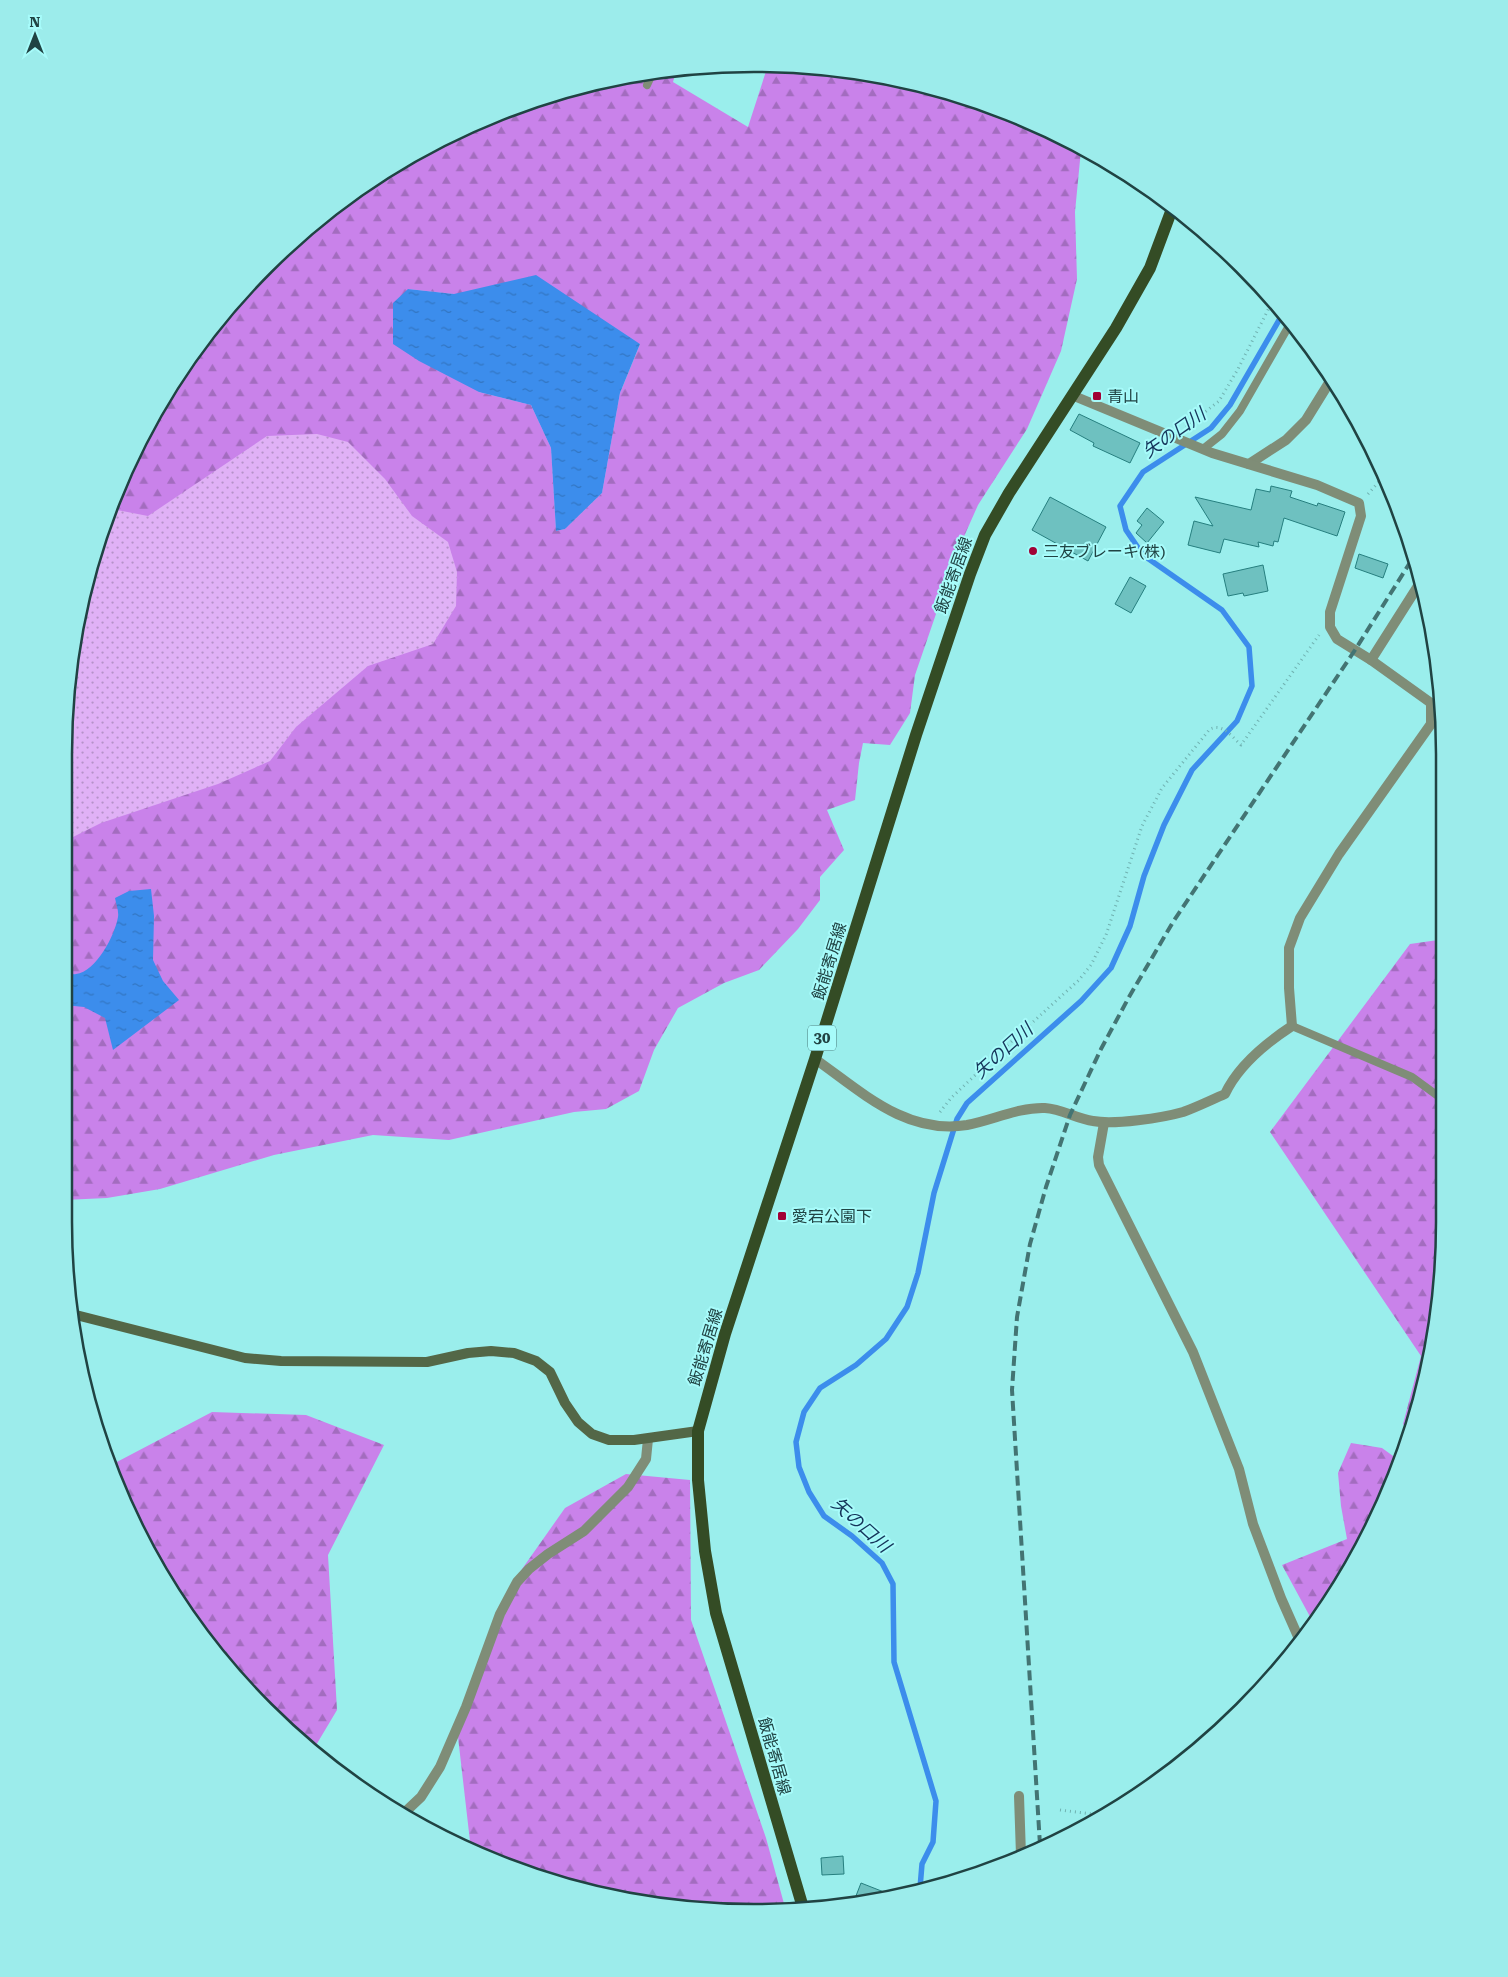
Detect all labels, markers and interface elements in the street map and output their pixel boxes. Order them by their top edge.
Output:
north arrow [10,10,60,60]
text: N [30,14,41,30]
place label: 青山 [1107,387,1139,406]
marker: 青山 [1091,390,1103,402]
water label: 矢の口川 [1138,402,1211,462]
street label: 飯能寄居線 [931,534,976,616]
place label: 三友ブレーキ(株) [1043,542,1165,561]
marker: 三友ブレーキ(株) [1027,545,1039,557]
street label: 飯能寄居線 [809,920,850,1002]
water label: 矢の口川 [969,1017,1038,1083]
road number: 30 [808,1026,836,1050]
place label: 愛宕公園下 [792,1207,872,1226]
marker: 愛宕公園下 [776,1210,788,1222]
street label: 飯能寄居線 [685,1306,726,1388]
water label: 矢の口川 [828,1493,897,1558]
street label: 飯能寄居線 [754,1715,795,1797]

